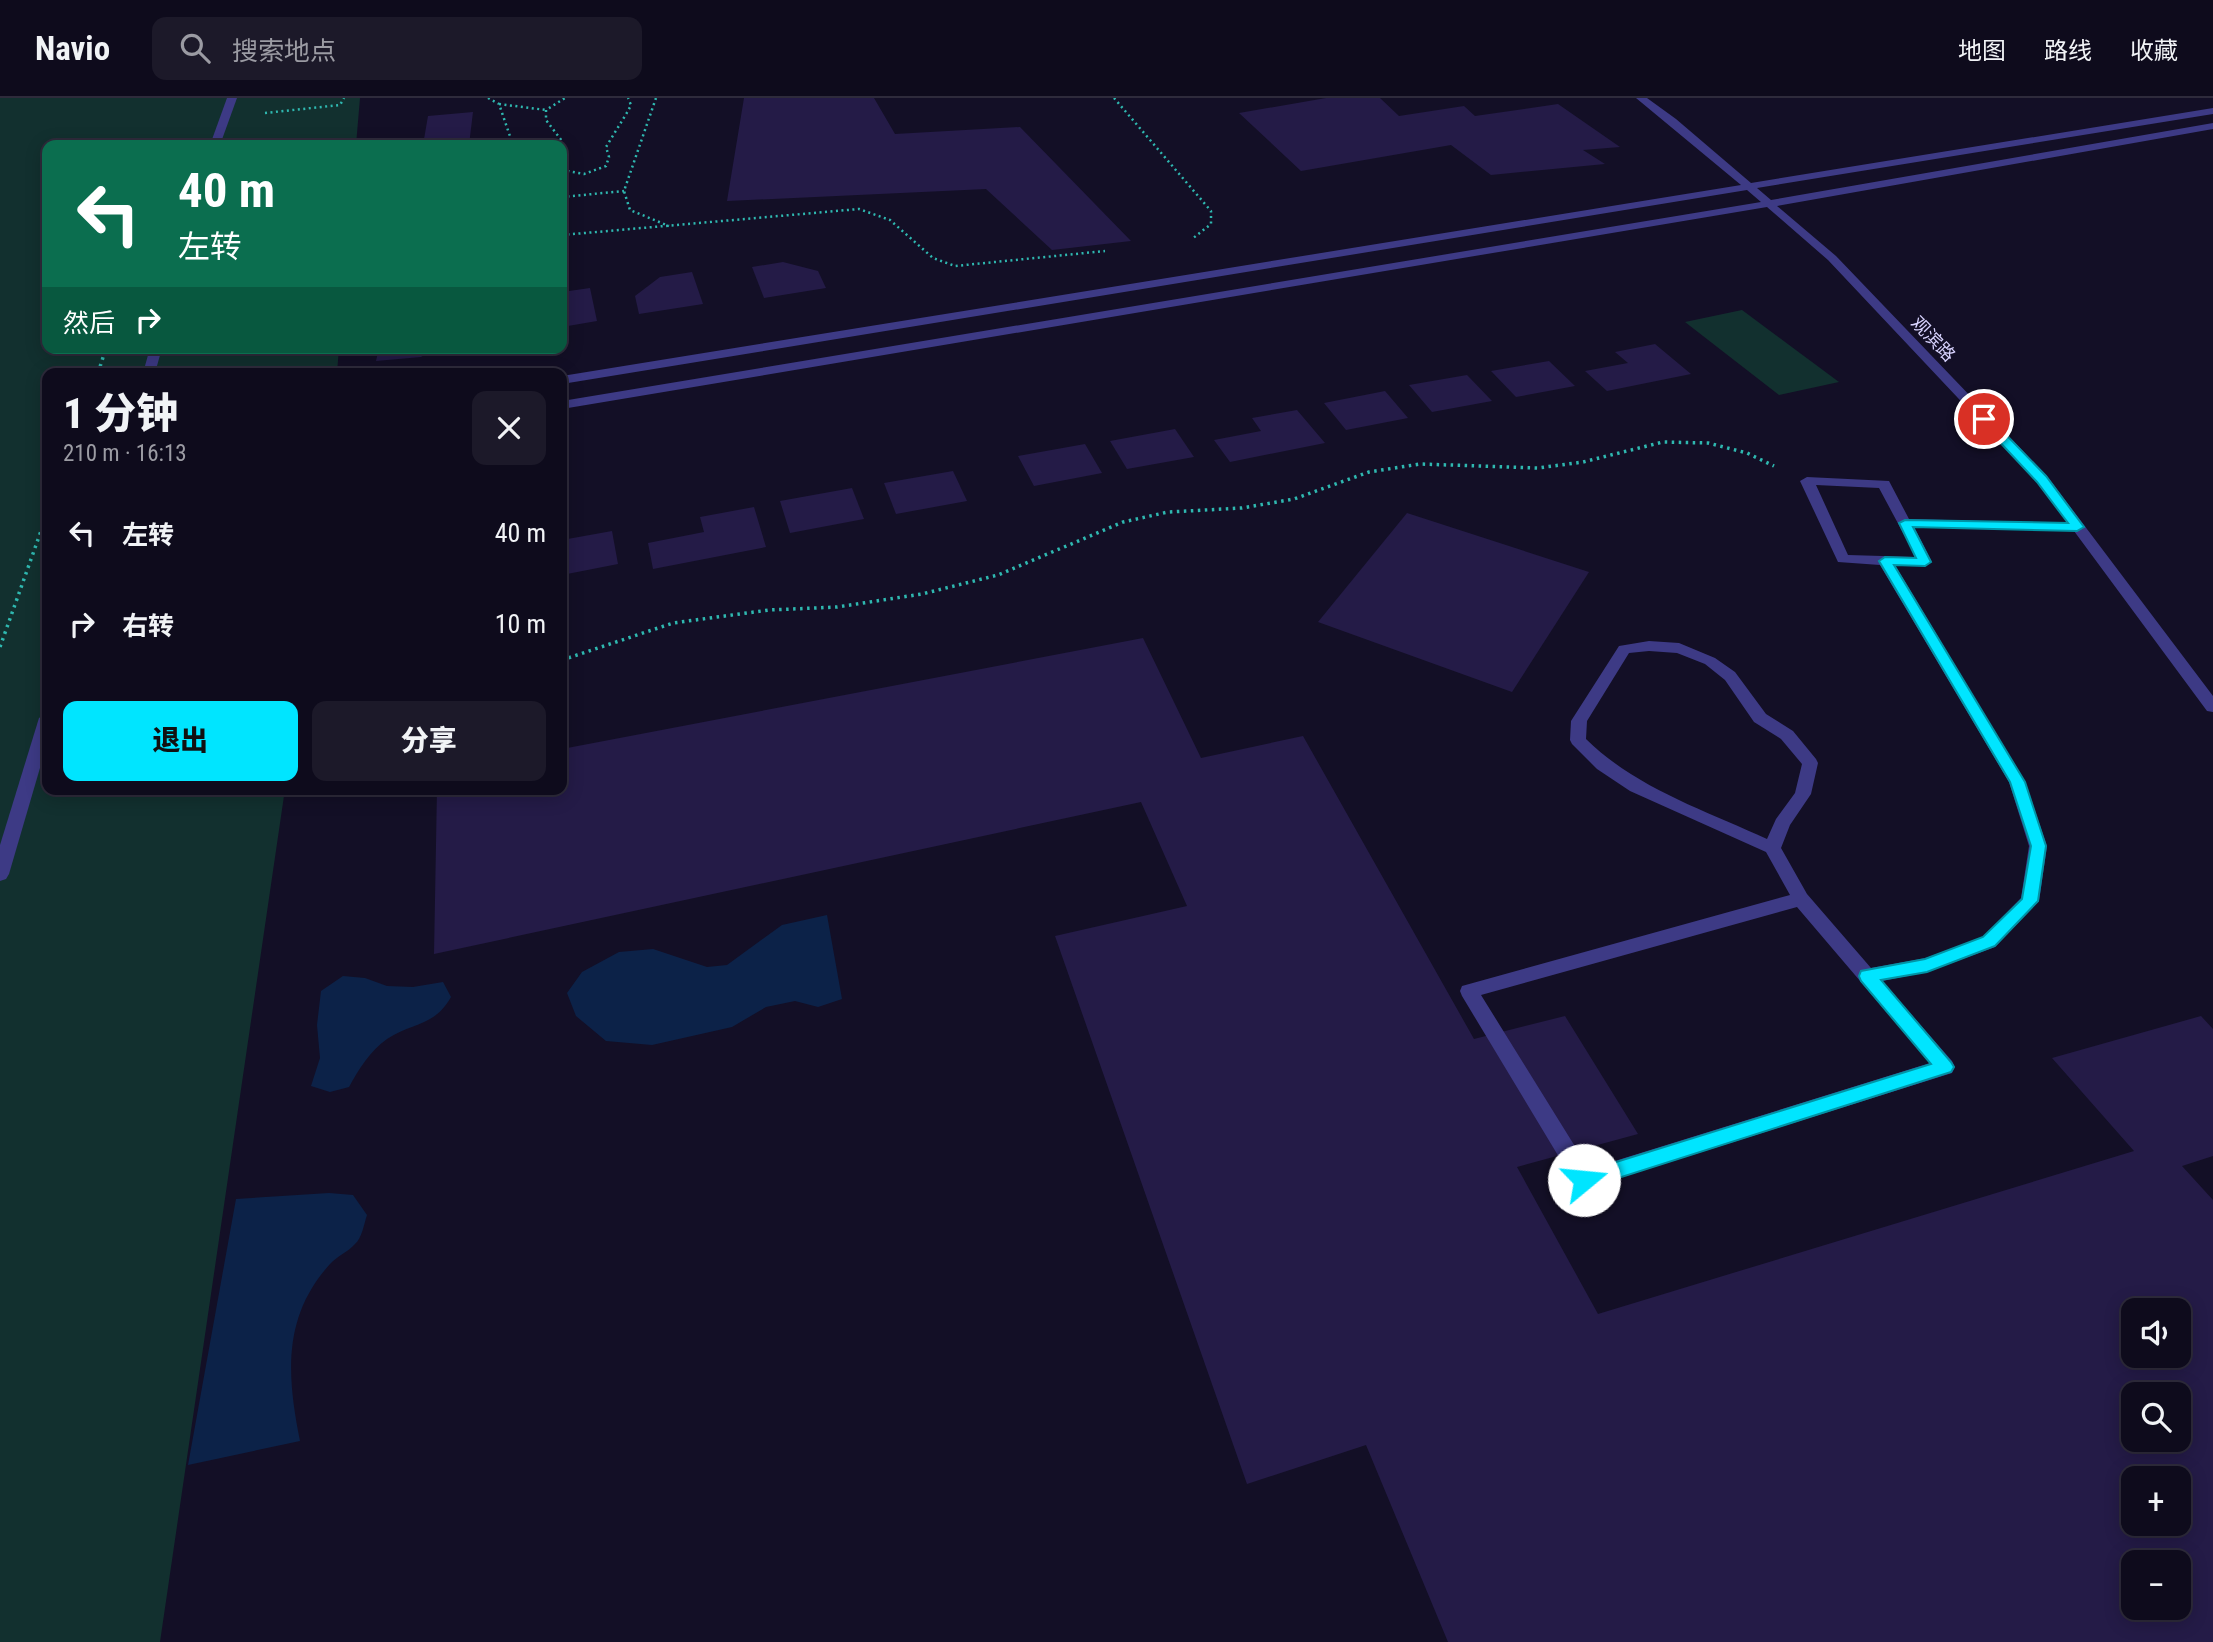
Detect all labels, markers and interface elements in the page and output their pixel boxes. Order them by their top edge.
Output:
search box [152,17,642,80]
text: Navio [35,29,110,68]
icon: search [176,29,214,67]
text: 搜索地点 [232,36,336,66]
text: 地图 [1958,37,2006,65]
text: 路线 [2044,37,2092,65]
text: 收藏 [2130,37,2178,65]
text: 40 m [178,162,275,219]
icon: left [63,168,154,259]
text: 左转 [178,228,242,266]
icon: right [129,301,167,339]
text: 然后 [63,308,115,338]
street label: 观滨路 [1907,312,1960,365]
text: 1 分钟 [63,389,178,438]
pin [1954,389,2014,449]
button: close [472,391,546,465]
icon: arrive [1965,400,2003,438]
text: 210 m · 16:13 [63,440,187,467]
icon: left [63,514,101,552]
text: 40 m [495,518,546,548]
text: 左转 [122,520,174,550]
icon: right [63,605,101,643]
text: 10 m [495,609,546,639]
text: 右转 [122,611,174,641]
button: 退出 [63,701,298,781]
button: 分享 [312,701,546,781]
position arrow [1547,1143,1621,1217]
map controls [2121,1298,2191,1620]
button: sound [2121,1298,2191,1368]
button: search [2121,1382,2191,1452]
button: + [2121,1466,2191,1536]
button: − [2121,1550,2191,1620]

